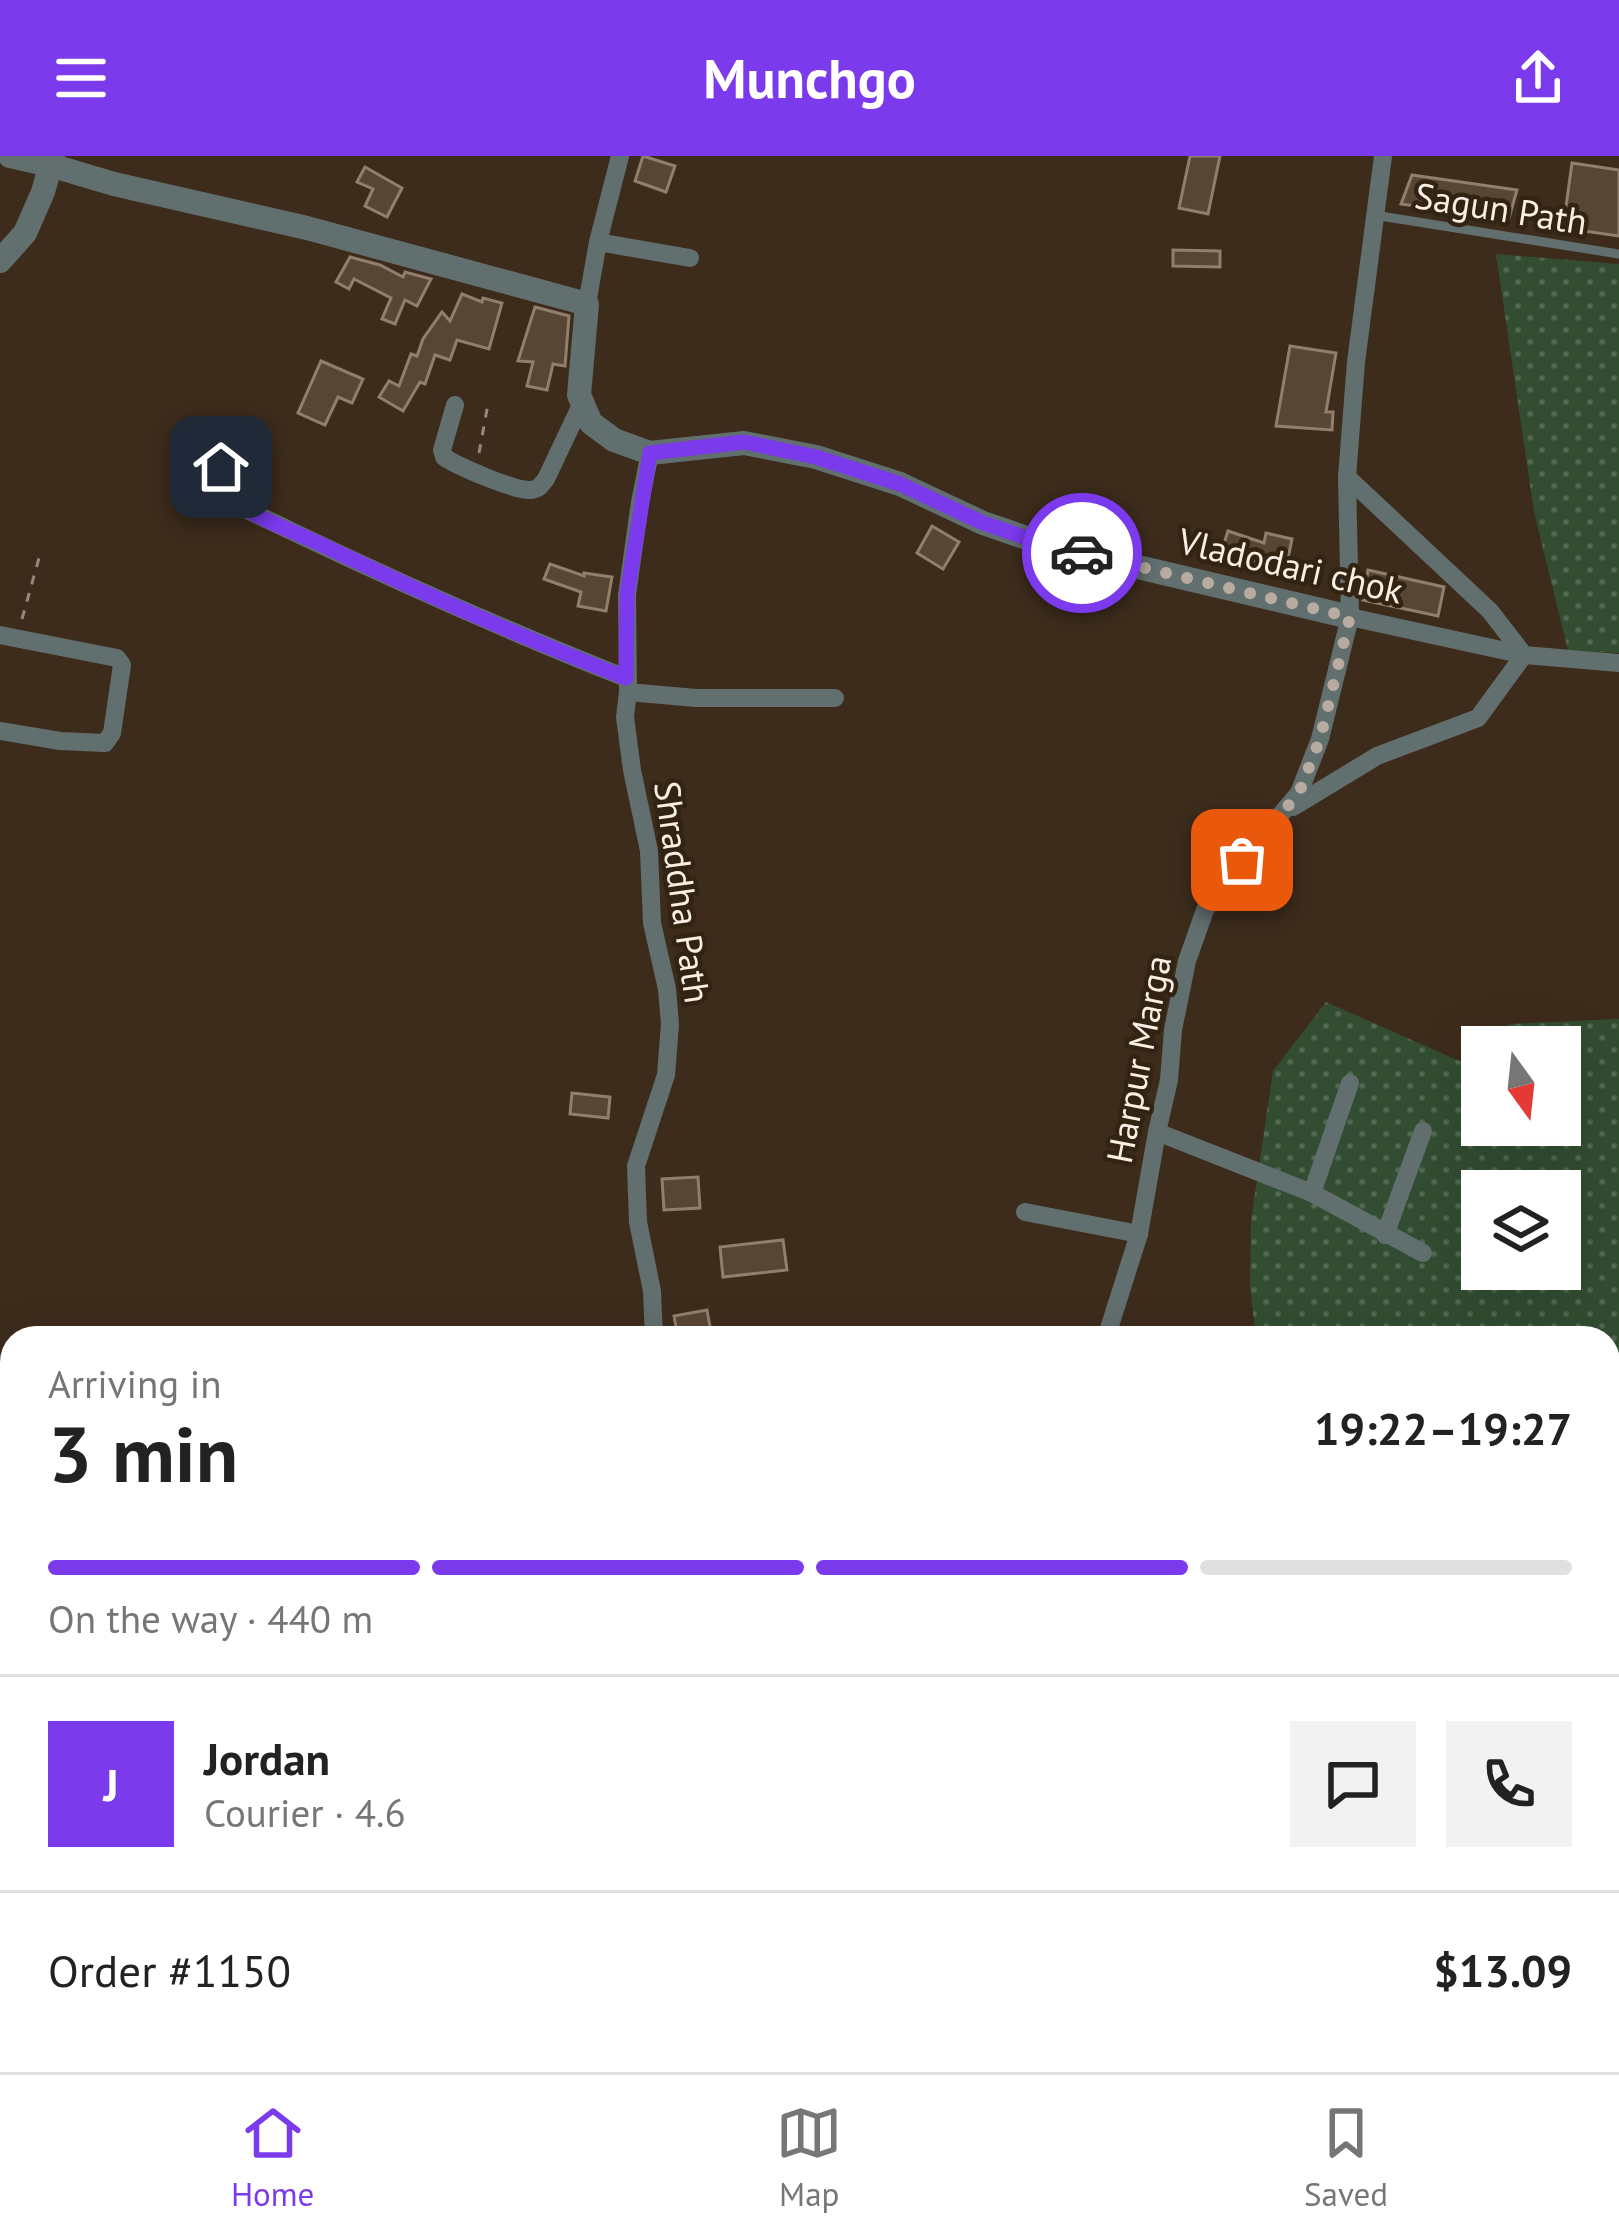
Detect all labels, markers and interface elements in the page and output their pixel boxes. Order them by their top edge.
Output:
text: Munchgo [703,43,916,113]
icon: menu [48,45,114,111]
icon: share [1505,45,1571,111]
street label: Sagun Path [1412,171,1590,245]
pin [170,416,272,518]
icon: home [188,434,254,500]
courier [1022,493,1142,613]
street label: Vladodari chok [1173,516,1408,614]
icon: car [1049,520,1115,586]
street label: Shraddha Path [644,778,722,1006]
pin [1191,809,1293,911]
icon: bag [1209,827,1275,893]
street label: Harpur Marga [1095,951,1181,1167]
north arrow [1461,1026,1581,1146]
map controls [1461,1026,1581,1290]
button: layers [1461,1170,1581,1290]
text: Arriving in [48,1358,222,1409]
text: 19:22–19:27 [1314,1399,1572,1457]
text: 3 min [48,1403,238,1504]
text: On the way · 440 m [48,1593,373,1644]
button: chat [1290,1721,1416,1847]
button: phone [1446,1721,1572,1847]
text: Jordan [204,1729,330,1787]
text: J [103,1755,119,1813]
text: Courier · 4.6 [204,1787,406,1838]
text: Order #1150 [48,1941,291,1999]
text: $13.09 [1433,1941,1572,1999]
tab: Home [231,2100,314,2215]
tab: Map [776,2100,842,2215]
tab: Saved [1304,2100,1388,2215]

